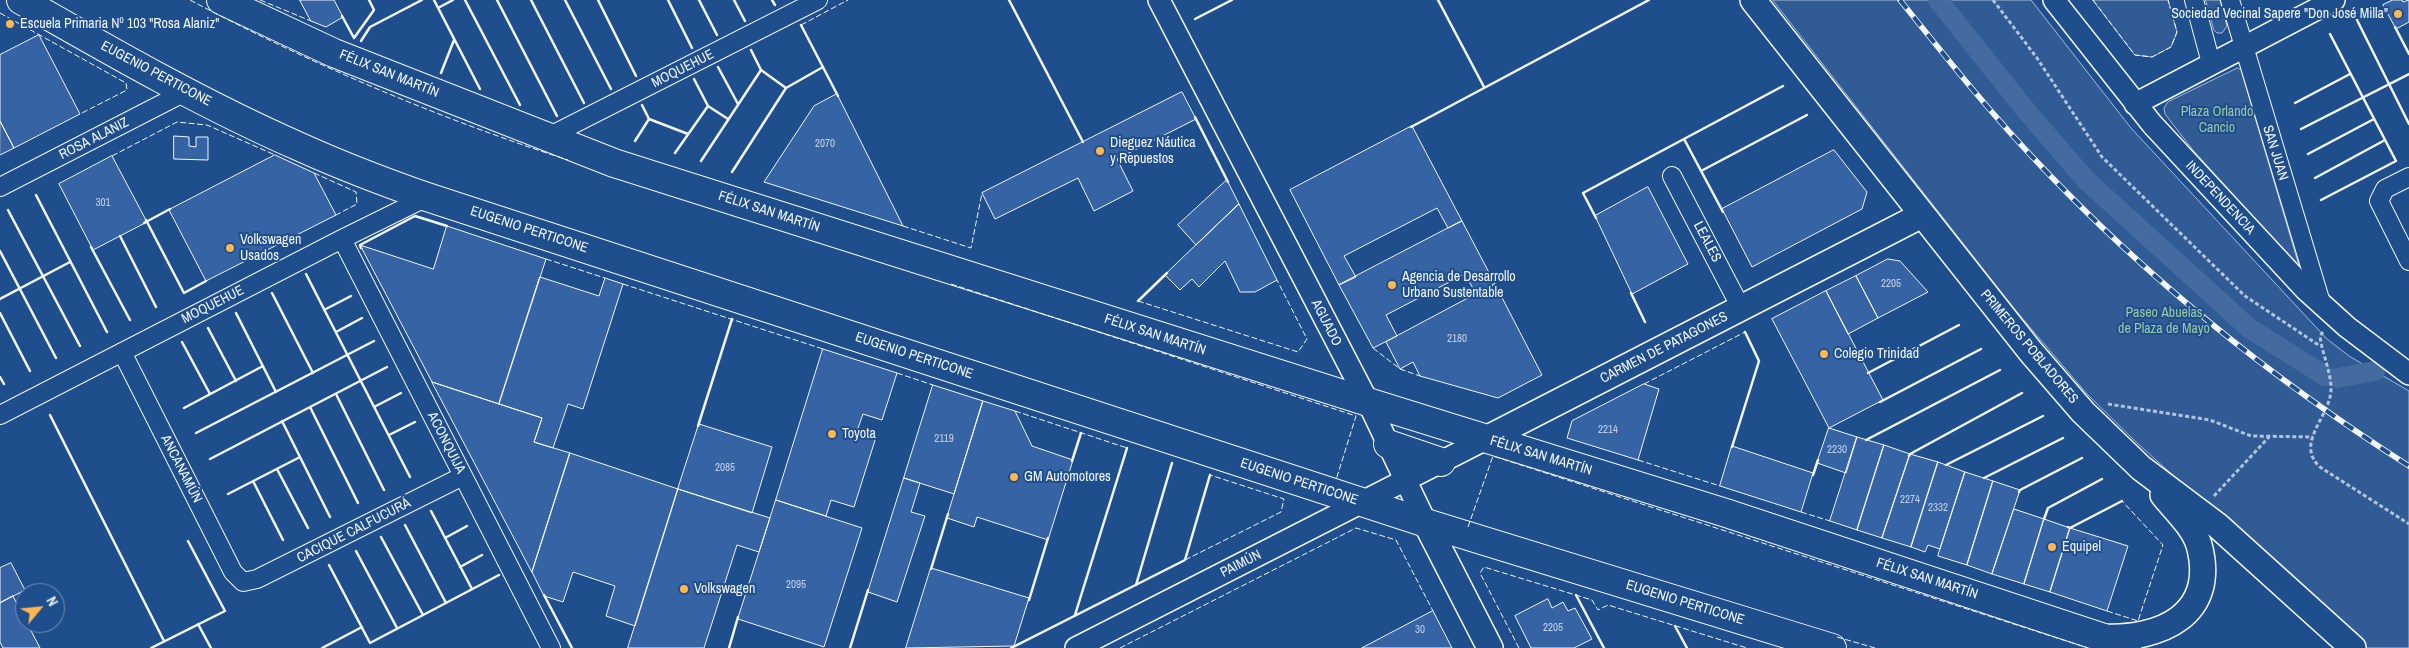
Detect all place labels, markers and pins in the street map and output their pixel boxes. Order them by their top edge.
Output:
place label: Sociedad Vecinal Sapere "Don José Milla" [2171,6,2388,22]
marker: Sociedad Vecinal Sapere "Don José Milla" [2392,8,2404,20]
place label: Escuela Primaria Nº 103 "Rosa Alaniz" [20,16,219,32]
marker: Escuela Primaria Nº 103 "Rosa Alaniz" [4,18,16,30]
place label: Dieguez Náutica y Repuestos [1110,135,1196,168]
marker: Dieguez Náutica y Repuestos [1094,145,1106,157]
place label: Volkswagen Usados [240,232,301,264]
marker: Volkswagen Usados [224,242,236,254]
place label: Agencia de Desarrollo Urbano Sustentable [1402,269,1516,302]
marker: Agencia de Desarrollo Urbano Sustentable [1386,279,1398,291]
place label: Colegio Trinidad [1834,346,1919,362]
marker: Colegio Trinidad [1818,348,1830,360]
place label: Toyota [842,426,876,442]
marker: Toyota [826,428,838,440]
place label: GM Automotores [1024,469,1111,485]
marker: GM Automotores [1008,471,1020,483]
place label: Equipel [2062,539,2101,555]
marker: Equipel [2046,541,2058,553]
place label: Volkswagen [694,581,755,597]
marker: Volkswagen [678,583,690,595]

